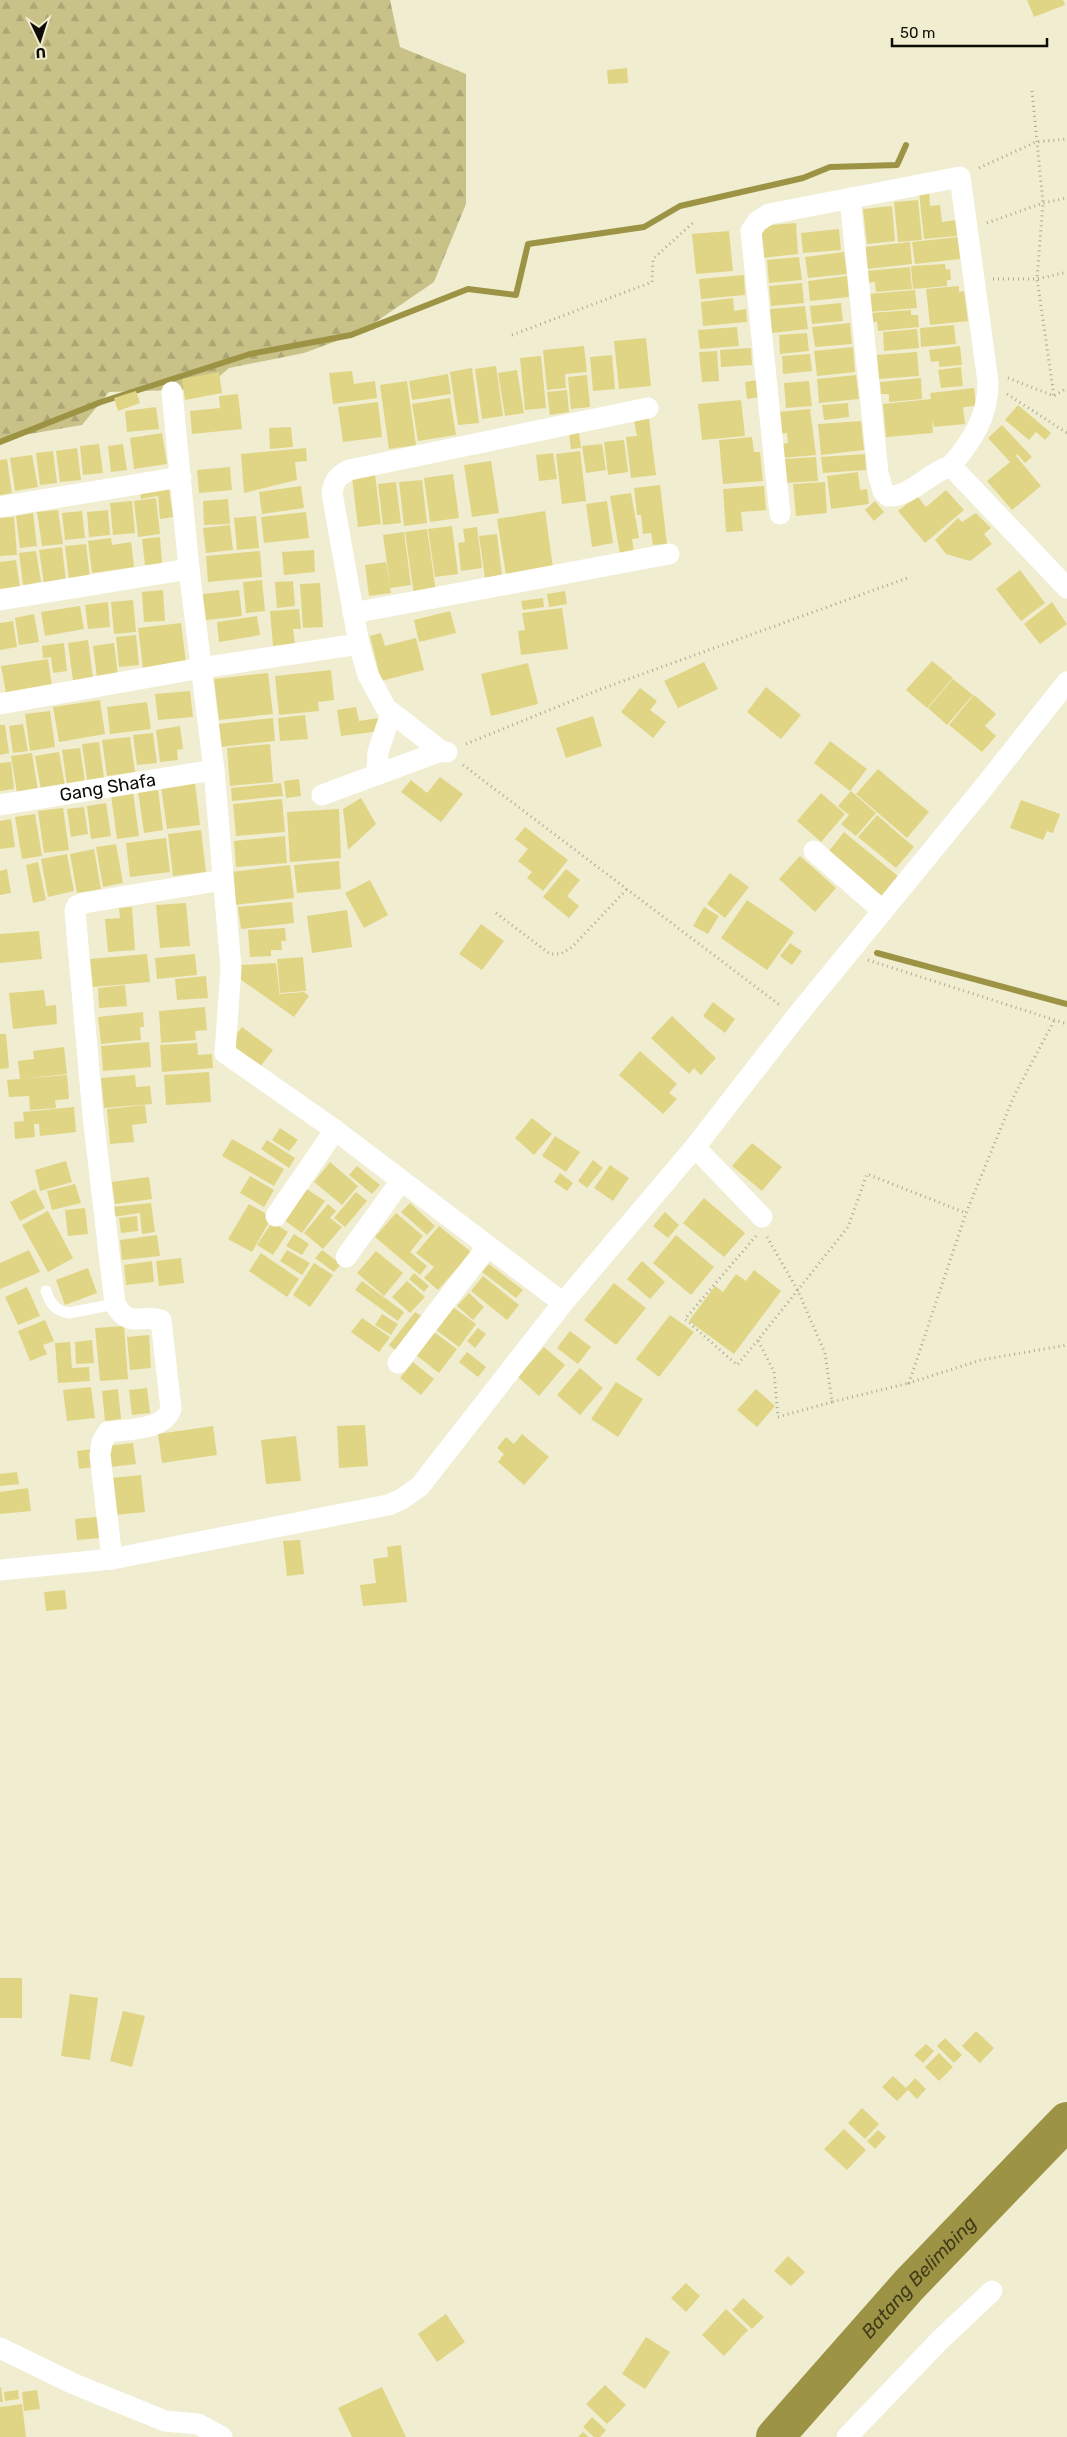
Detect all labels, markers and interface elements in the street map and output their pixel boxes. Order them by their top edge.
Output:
north arrow [15,15,65,65]
scale bar [892,15,1047,47]
text: 50 m [900,24,935,42]
text: U [35,44,47,61]
street label: Gang Shafa [58,769,157,806]
water label: Batang Belimbing [857,2211,981,2343]

